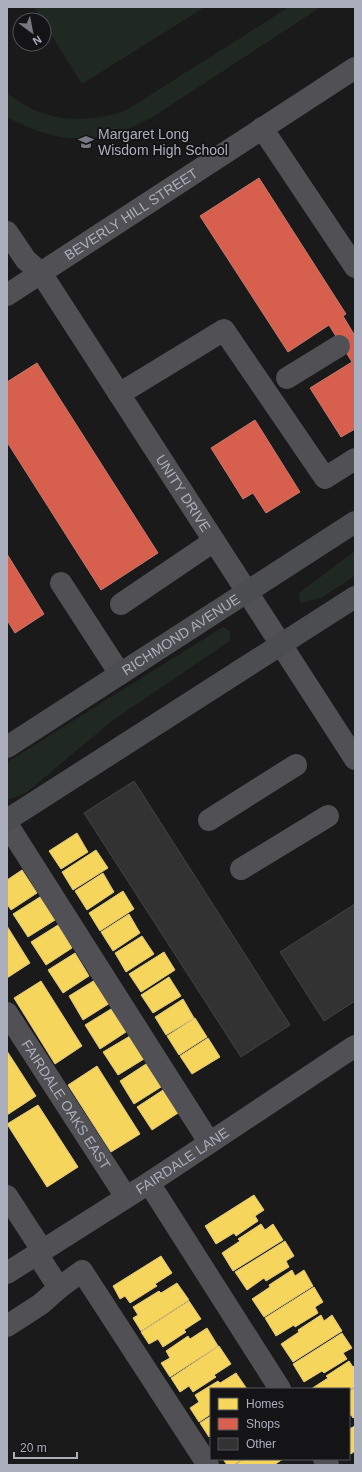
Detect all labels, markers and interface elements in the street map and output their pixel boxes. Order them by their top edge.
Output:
north arrow [12,12,52,52]
text: N [31,33,44,48]
place label: Margaret Long Wisdom High School [98,126,228,158]
school or university icon: Margaret Long Wisdom High School [77,133,95,151]
street label: BEVERLY HILL STREET [61,165,201,263]
street label: UNITY DRIVE [153,452,214,535]
street label: RICHMOND AVENUE [119,591,243,678]
street label: FAIRDALE OAKS EAST [18,1037,114,1173]
street label: FAIRDALE LANE [133,1124,232,1197]
legend [210,1388,350,1460]
text: Homes [246,1397,284,1411]
text: Shops [246,1417,280,1431]
scale bar [14,1434,77,1460]
text: Other [246,1437,276,1451]
text: 20 m [20,1441,47,1455]

